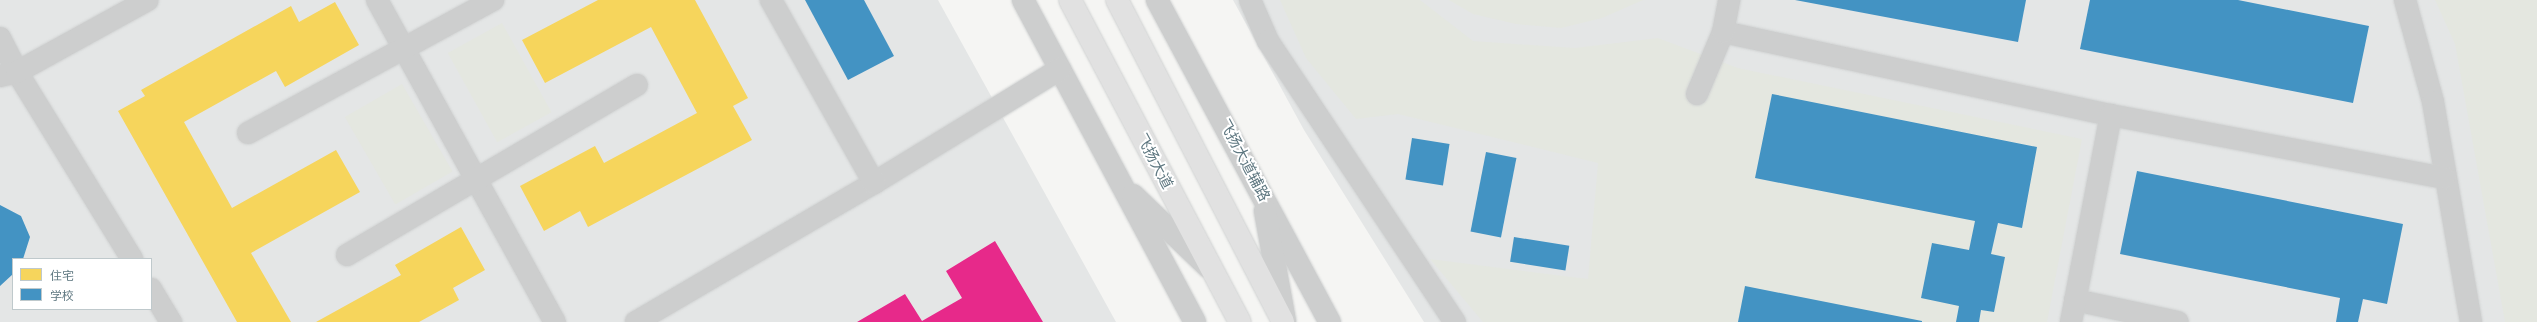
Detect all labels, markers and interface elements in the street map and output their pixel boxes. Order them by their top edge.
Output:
street label: 飞扬大道辅路 [1216,116,1274,204]
street label: 飞扬大道 [1133,130,1177,192]
legend [12,258,152,310]
text: 住宅 [50,268,74,283]
text: 学校 [50,288,74,303]

